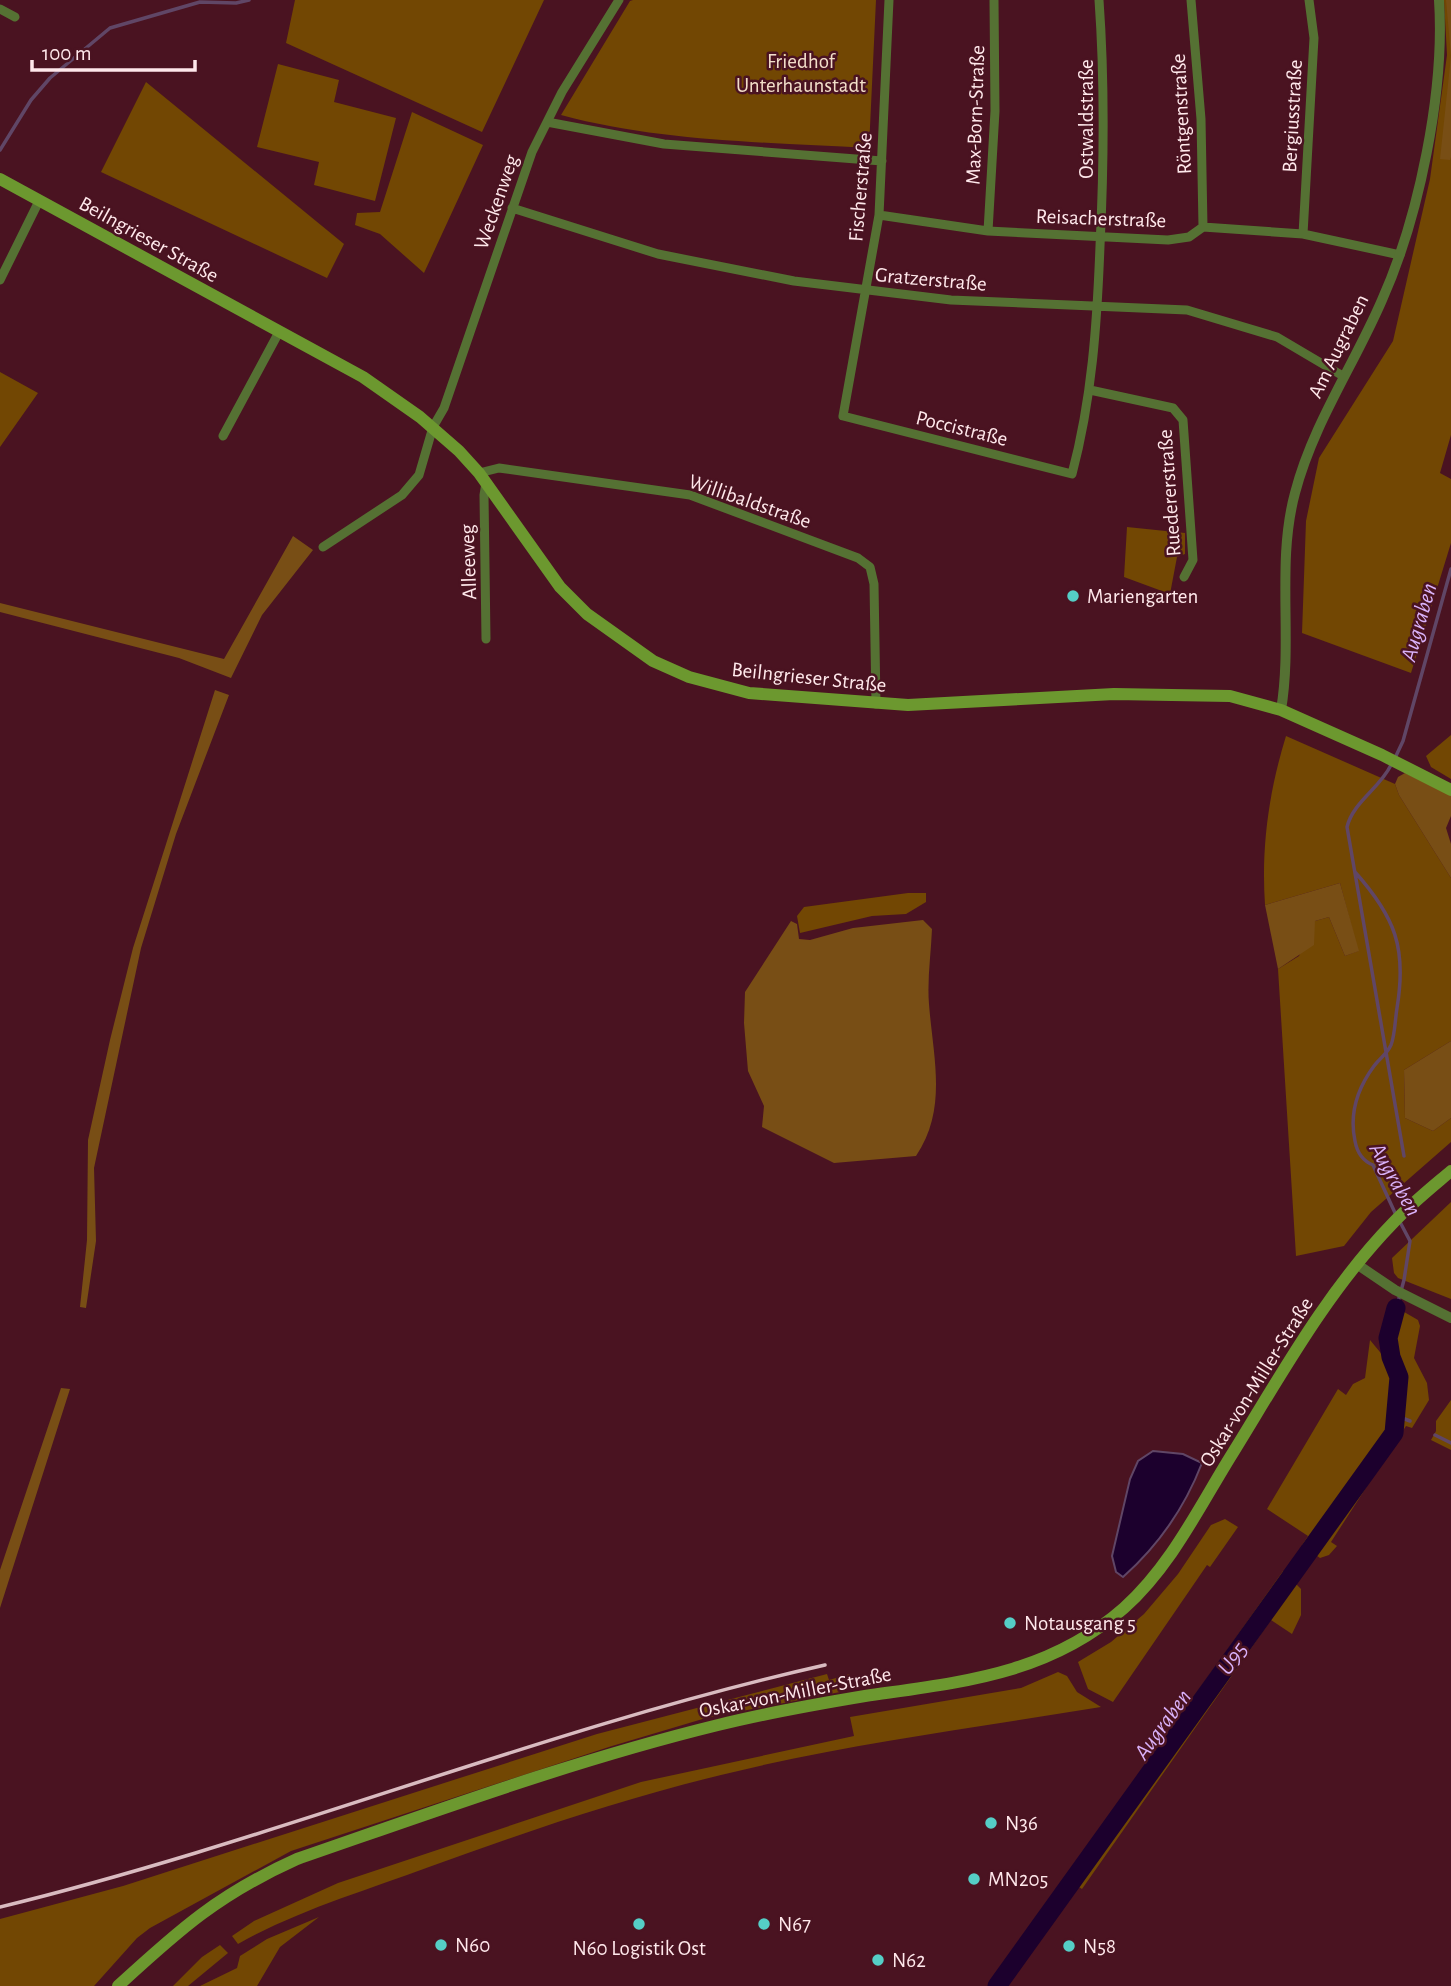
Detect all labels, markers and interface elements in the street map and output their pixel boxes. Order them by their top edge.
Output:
scale bar [32,28,194,72]
text: 100 m [42,43,92,64]
street label: Max-Born-Straße [963,45,988,185]
park label: Friedhof Unterhaunstadt [736,51,866,96]
street label: Röntgenstraße [1168,53,1195,175]
street label: Ostwaldstraße [1076,59,1097,179]
street label: Bergiusstraße [1279,59,1306,173]
street label: Fischerstraße [845,132,876,243]
street label: Weckenweg [471,151,523,252]
street label: Beilngrieser Straße [76,193,222,286]
street label: Reisacherstraße [1035,206,1167,231]
street label: Gratzerstraße [874,264,988,295]
street label: Am Augraben [1304,291,1373,401]
street label: Poccistraße [914,407,1010,450]
street label: Ruedererstraße [1155,429,1184,557]
street label: Willibaldstraße [686,471,814,532]
street label: Alleeweg [457,523,480,600]
water label: Augraben [1397,581,1442,665]
place label: Mariengarten [1087,586,1198,607]
marker: Mariengarten [1065,588,1081,604]
street label: Beilngrieser Straße [731,659,887,696]
water label: Augraben [1364,1138,1425,1220]
street label: Oskar-von-Miller-Straße [1196,1294,1317,1471]
place label: Notausgang 5 [1024,1613,1136,1634]
marker: Notausgang 5 [1002,1615,1018,1631]
water label: U95 [1214,1638,1253,1679]
street label: Oskar-von-Miller-Straße [697,1664,893,1721]
water label: Augraben [1130,1686,1196,1765]
place label: N36 [1005,1813,1038,1834]
marker: N36 [983,1815,999,1831]
place label: MN205 [988,1869,1048,1890]
marker: MN205 [966,1871,982,1887]
place label: N67 [778,1914,811,1935]
marker: N60 Logistik Ost [631,1916,647,1932]
marker: N67 [756,1916,772,1932]
place label: N60 [455,1935,490,1956]
place label: N58 [1083,1936,1116,1957]
marker: N60 [433,1937,449,1953]
place label: N60 Logistik Ost [572,1938,706,1959]
marker: N58 [1061,1938,1077,1954]
place label: N62 [892,1950,926,1971]
marker: N62 [870,1952,886,1968]

